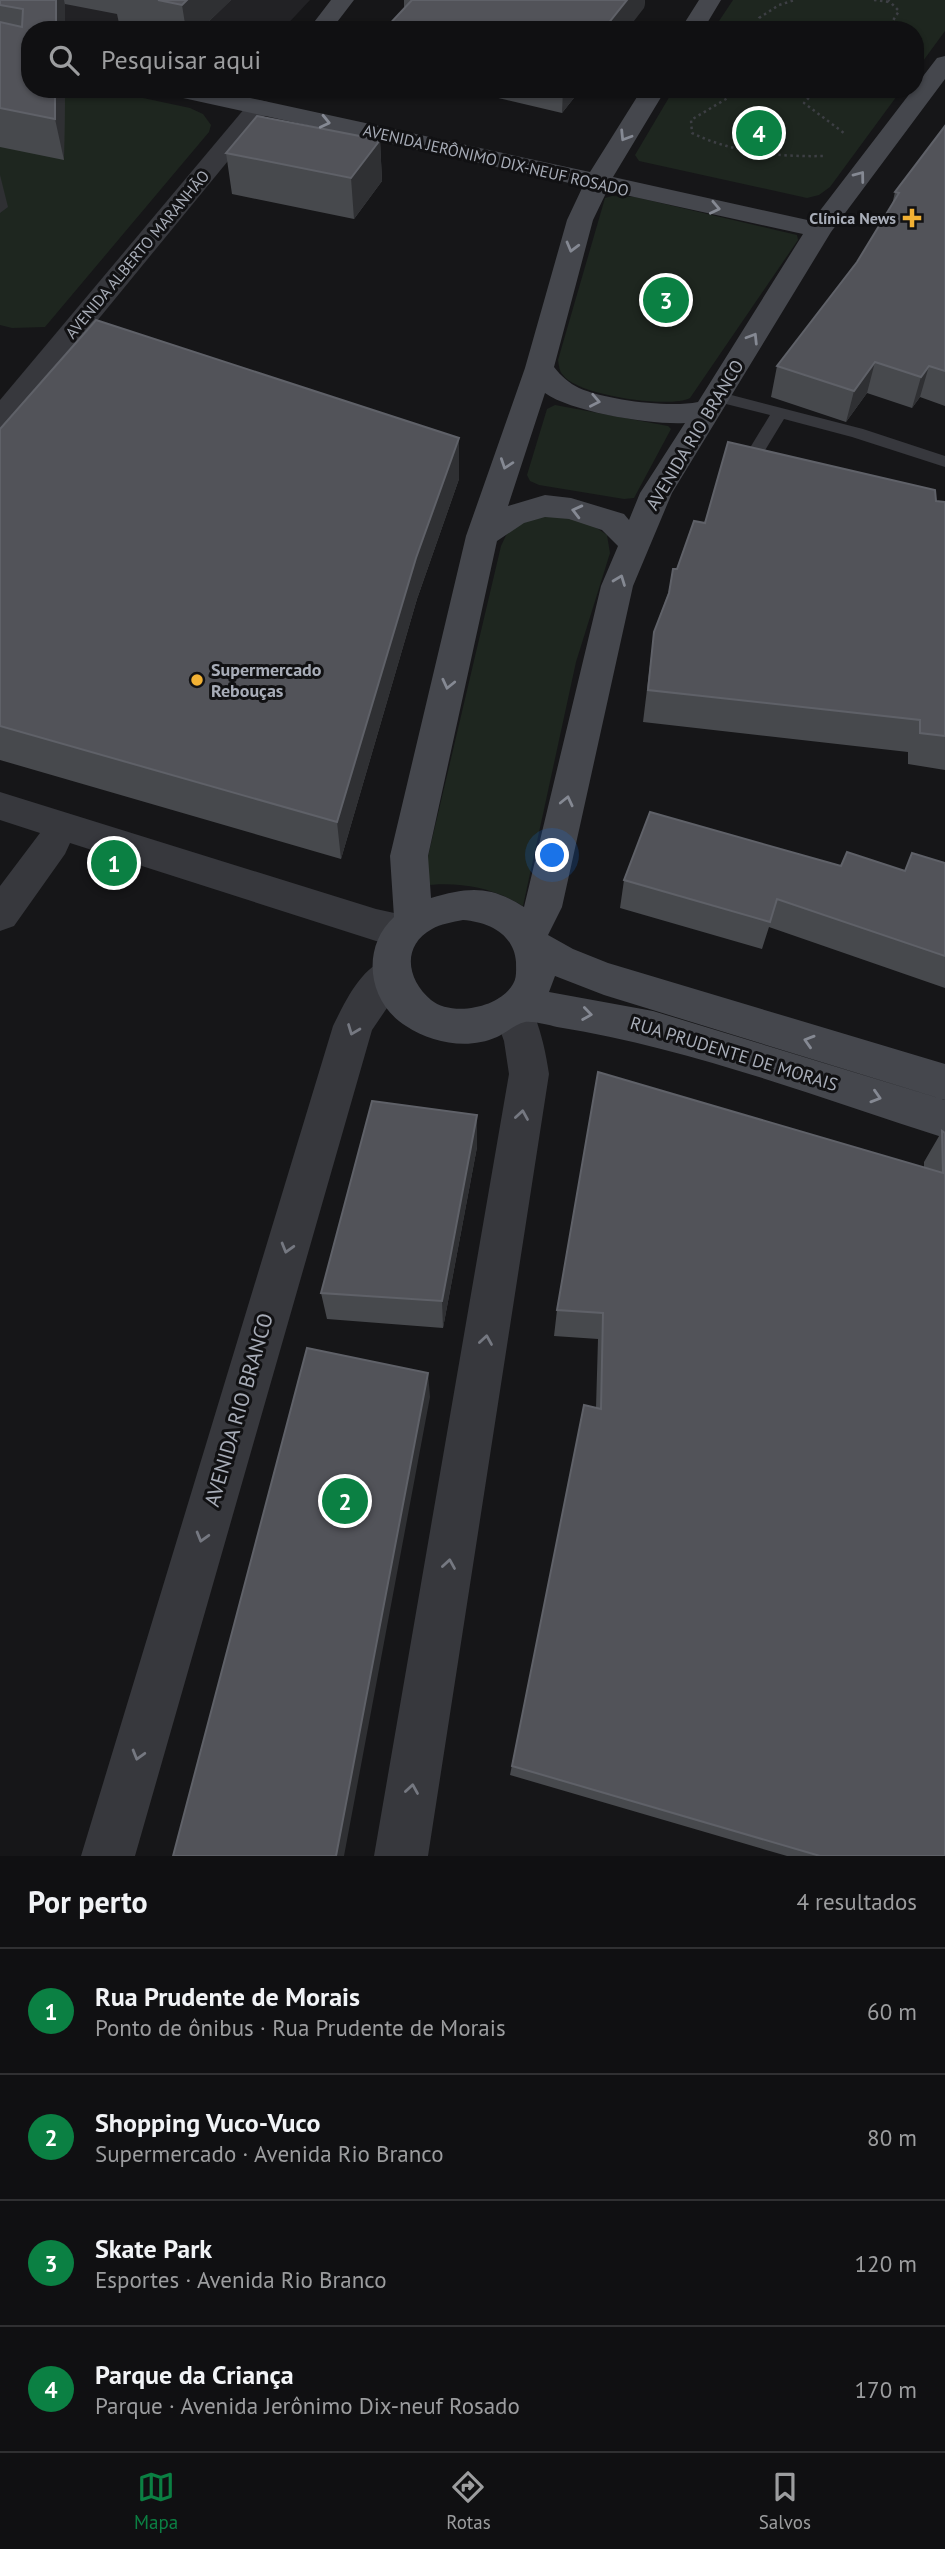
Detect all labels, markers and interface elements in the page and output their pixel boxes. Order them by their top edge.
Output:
search box [21,21,924,98]
icon: search [45,41,83,79]
text: Pesquisar aqui [101,43,261,76]
pin: 4 [736,107,782,159]
one-way arrow [319,114,331,128]
street label: AVENIDA JERÔNIMO DIX-NEUF ROSADO [361,120,631,200]
one-way arrow [620,128,633,141]
street label: AVENIDA ALBERTO MARANHÃO [61,166,213,342]
one-way arrow [851,171,864,183]
one-way arrow [709,200,721,215]
place label: Clínica News [809,208,896,228]
marker: Clínica News [902,208,922,228]
one-way arrow [566,240,581,252]
pin: 3 [643,274,689,326]
one-way arrow [744,333,757,346]
street label: AVENIDA RIO BRANCO [641,355,749,514]
one-way arrow [589,393,601,408]
one-way arrow [500,457,514,470]
one-way arrow [571,505,583,519]
one-way arrow [611,574,625,586]
place label: Supermercado Rebouças [211,658,322,702]
marker: Supermercado Rebouças [189,672,205,688]
one-way arrow [442,678,457,690]
one-way arrow [558,795,573,807]
pin: 1 [91,837,137,889]
your location [535,838,569,872]
one-way arrow [581,1007,593,1022]
street label: RUA PRUDENTE DE MORAIS [628,1011,841,1096]
one-way arrow [347,1024,361,1036]
one-way arrow [804,1035,816,1050]
one-way arrow [870,1089,882,1104]
one-way arrow [514,1109,529,1121]
one-way arrow [281,1242,296,1254]
street label: AVENIDA RIO BRANCO [198,1310,279,1510]
one-way arrow [478,1334,493,1346]
pin: 2 [322,1475,368,1527]
one-way arrow [196,1530,211,1542]
one-way arrow [441,1558,456,1570]
one-way arrow [131,1748,146,1760]
one-way arrow [404,1783,419,1795]
text: Por perto [28,1882,148,1921]
text: 4 resultados [796,1887,917,1916]
text: Rua Prudente de Morais [95,1980,360,2013]
text: 1 [44,1997,58,2026]
text: 60 m [867,1997,917,2026]
text: Ponto de ônibus · Rua Prudente de Morais [95,2013,506,2042]
text: Shopping Vuco-Vuco [95,2106,320,2139]
text: 2 [44,2123,58,2152]
text: 80 m [867,2123,917,2152]
text: Supermercado · Avenida Rio Branco [95,2139,443,2168]
text: Skate Park [95,2232,212,2265]
text: 3 [44,2249,58,2278]
text: 120 m [855,2249,917,2278]
text: Esportes · Avenida Rio Branco [95,2265,386,2294]
text: Parque da Criança [95,2358,294,2391]
text: 4 [44,2375,58,2404]
text: 170 m [855,2375,917,2404]
text: Parque · Avenida Jerônimo Dix-neuf Rosado [95,2391,520,2420]
tab: Mapa [134,2468,178,2534]
tab: Rotas [446,2468,491,2534]
tab: Salvos [759,2468,811,2534]

